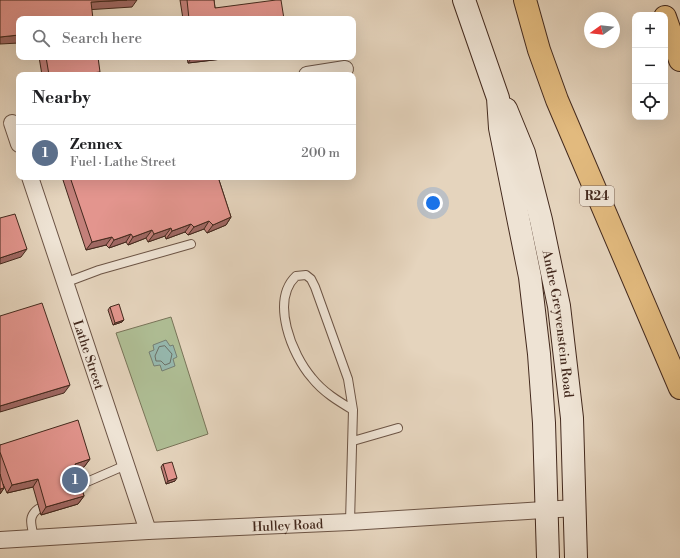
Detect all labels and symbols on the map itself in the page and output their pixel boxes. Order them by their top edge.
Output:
north arrow [584,12,620,48]
road number: R24 [580,186,614,206]
your location [423,193,443,213]
street label: Andre Greyvenstein Road [538,248,577,399]
street label: Lathe Street [69,318,107,392]
pin: 1 [62,465,88,495]
street label: Hulley Road [252,516,324,535]

